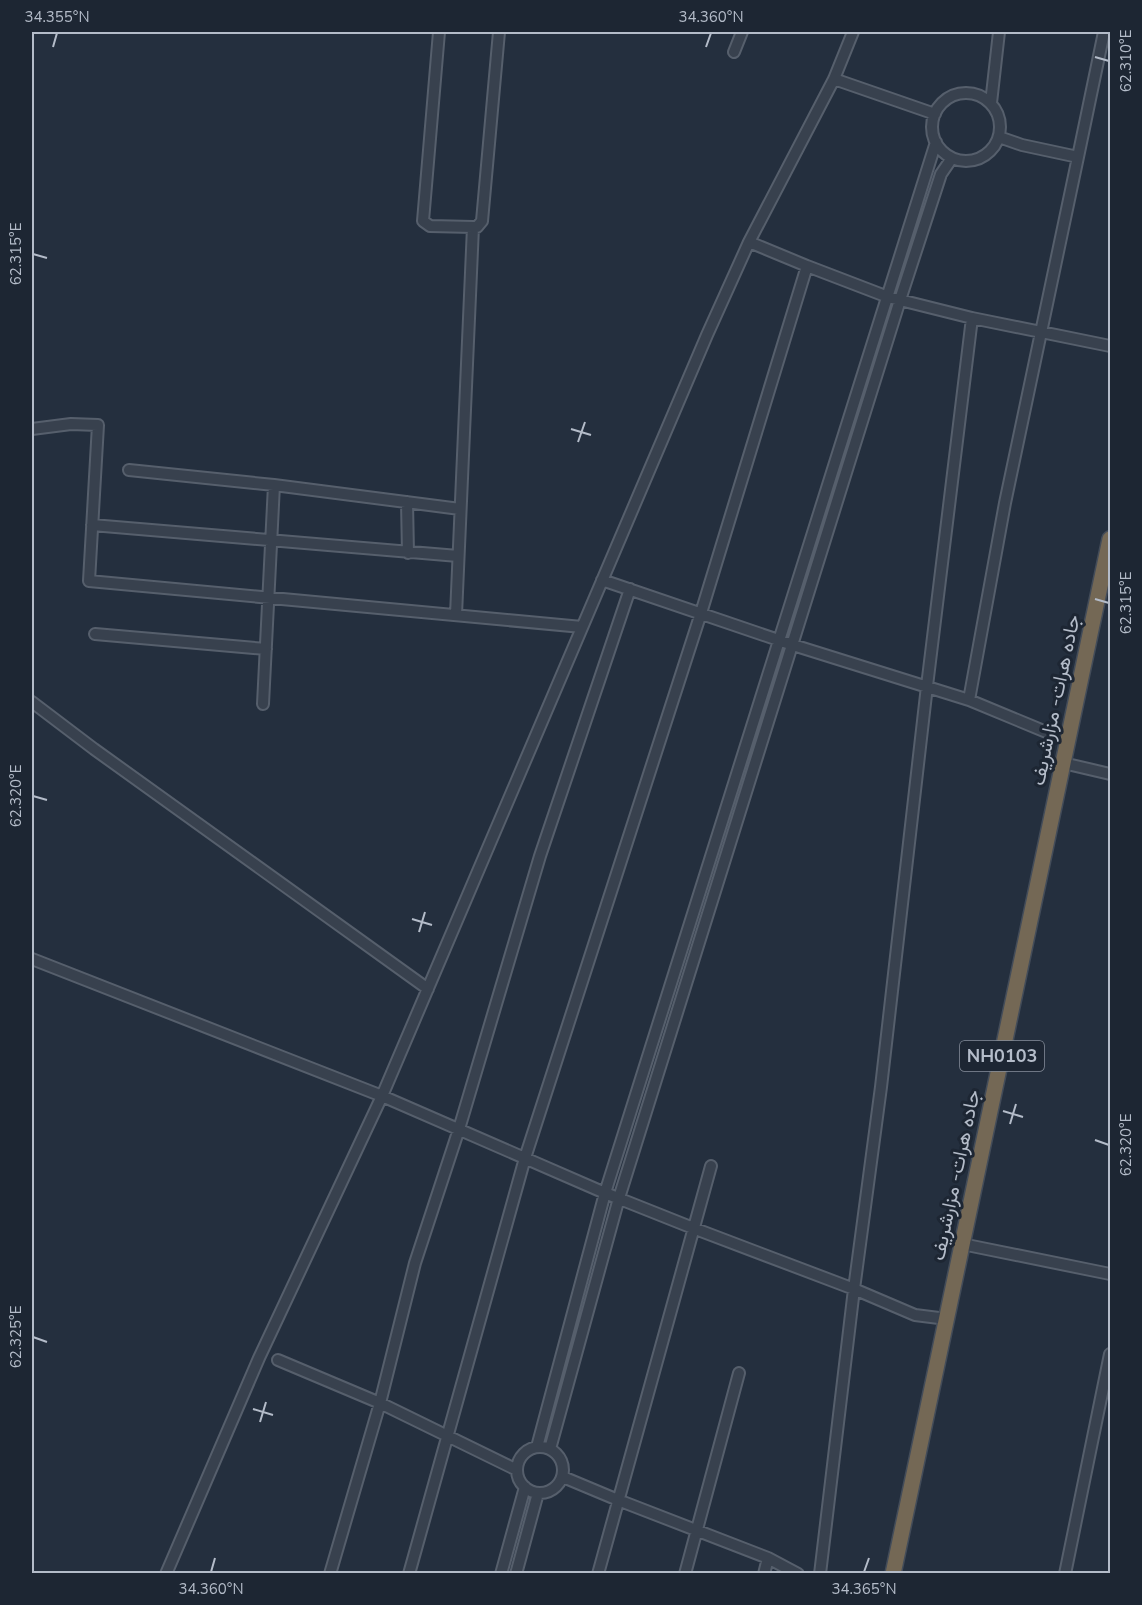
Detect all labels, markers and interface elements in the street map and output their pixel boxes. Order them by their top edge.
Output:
text: 34.355°N [24,7,90,27]
text: 34.360°N [678,7,744,27]
text: 62.310°E [1116,30,1136,92]
text: 62.315°E [6,223,26,285]
text: 62.315°E [1116,572,1136,634]
street label: جاده هرات- مزارشریف [1024,612,1087,788]
text: 62.320°E [6,765,26,827]
road number: NH0103 [960,1041,1044,1071]
street label: جاده هرات- مزارشریف [924,1087,987,1263]
text: 62.320°E [1116,1114,1136,1176]
text: 62.325°E [6,1306,26,1368]
text: 34.360°N [178,1579,244,1599]
text: 34.365°N [831,1579,897,1599]

